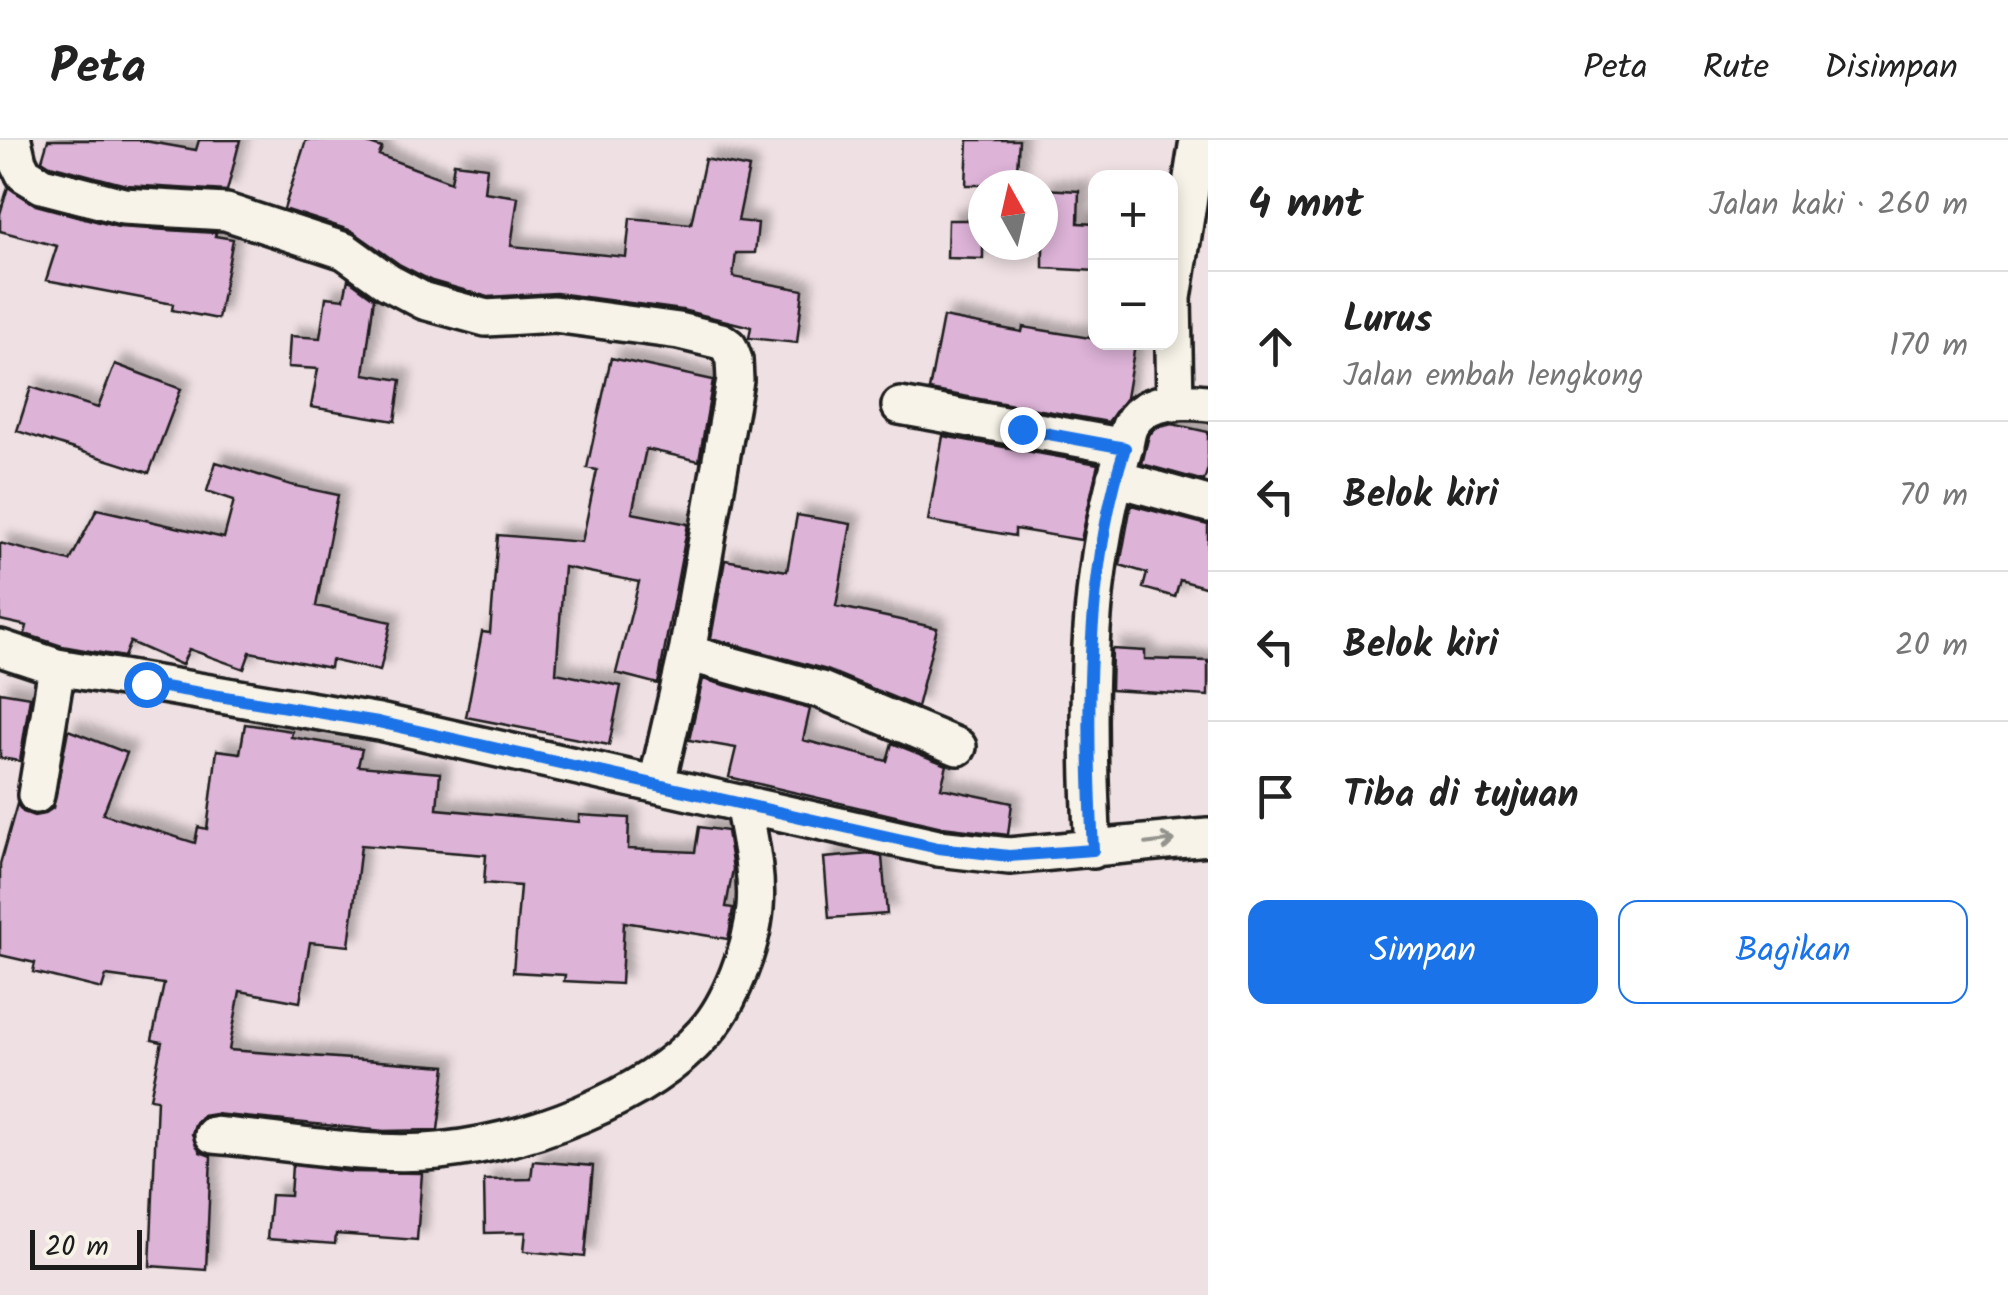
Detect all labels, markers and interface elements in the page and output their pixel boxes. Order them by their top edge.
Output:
text: Peta [50,31,146,107]
text: Peta [1583,41,1648,97]
text: Rute [1703,41,1769,97]
text: Disimpan [1824,41,1958,97]
north arrow [968,170,1058,260]
map controls [1088,170,1178,350]
button: + [1088,170,1178,260]
text: 4 mnt [1248,172,1364,239]
text: Jalan kaki · 260 m [1709,180,1968,231]
button: − [1088,260,1178,350]
text: Lurus [1343,291,1432,351]
icon: ahead [1248,319,1303,374]
text: 170 m [1889,321,1968,372]
text: Jalan embah lengkong [1343,351,1644,402]
route end [1000,407,1046,453]
text: Belok kiri [1343,466,1498,526]
icon: left [1248,469,1303,524]
text: 70 m [1899,471,1968,522]
text: Belok kiri [1343,616,1498,676]
icon: left [1248,619,1303,674]
text: 20 m [1895,621,1968,672]
route start [124,662,170,708]
text: Tiba di tujuan [1343,766,1579,826]
icon: arrive [1248,769,1303,824]
one-way arrow [1143,832,1175,851]
button: Simpan [1248,900,1598,1004]
button: Bagikan [1618,900,1968,1004]
scale bar [30,1225,142,1270]
text: 20 m [45,1225,109,1270]

